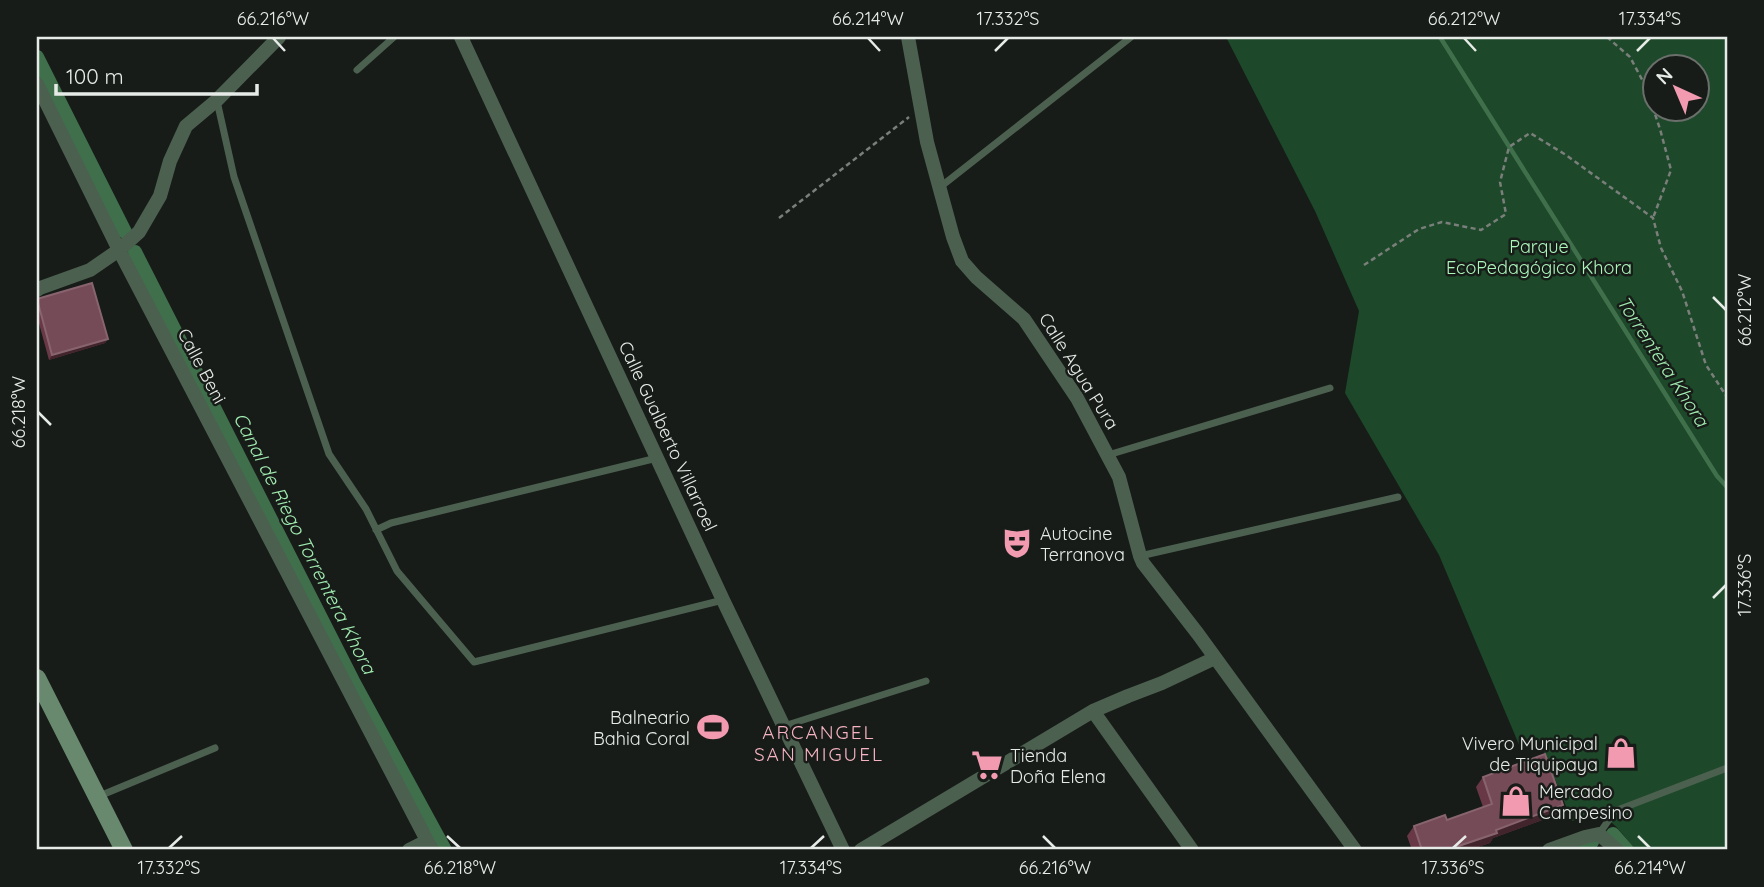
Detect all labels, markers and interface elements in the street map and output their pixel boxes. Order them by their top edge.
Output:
text: 66.216°W [237,7,309,30]
text: 66.214°W [832,7,904,30]
text: 17.332°S [977,7,1039,30]
text: 66.212°W [1428,7,1500,30]
text: 17.334°S [1619,7,1681,30]
scale bar [56,52,257,96]
north arrow [1642,52,1712,122]
text: N [1651,62,1678,89]
text: 100 m [66,63,124,89]
park label: Parque EcoPedagógico Khora [1446,235,1632,279]
text: 66.212°W [1733,274,1756,346]
water label: Torrentera Khora [1612,291,1715,432]
street label: Calle Agua Pura [1034,308,1124,434]
street label: Calle Beni [173,324,231,408]
street label: Calle Gualberto Villarroel [614,337,722,535]
text: 66.218°W [7,376,30,448]
water label: Canal de Riego Torrentera Khora [228,408,382,679]
place label: Autocine Terranova [1040,522,1125,566]
theatre icon: Autocine Terranova [1000,526,1034,560]
text: 17.336°S [1733,554,1756,616]
place label: Balneario Bahia Coral [593,706,690,750]
sports icon: Balneario Bahia Coral [696,710,730,744]
district label: ARCANGEL SAN MIGUEL [754,720,884,766]
place label: Vivero Municipal de Tiquipaya [1462,732,1598,776]
shop icon: Vivero Municipal de Tiquipaya [1604,736,1638,770]
place label: Tienda Doña Elena [1010,744,1106,788]
supermarket icon: Tienda Doña Elena [970,748,1004,782]
place label: Mercado Campesino [1539,780,1633,824]
shop icon: Mercado Campesino [1499,784,1533,818]
text: 17.332°S [138,856,200,879]
text: 66.218°W [424,856,496,879]
text: 17.334°S [780,856,842,879]
text: 66.216°W [1019,856,1091,879]
text: 17.336°S [1422,856,1484,879]
text: 66.214°W [1614,856,1686,879]

